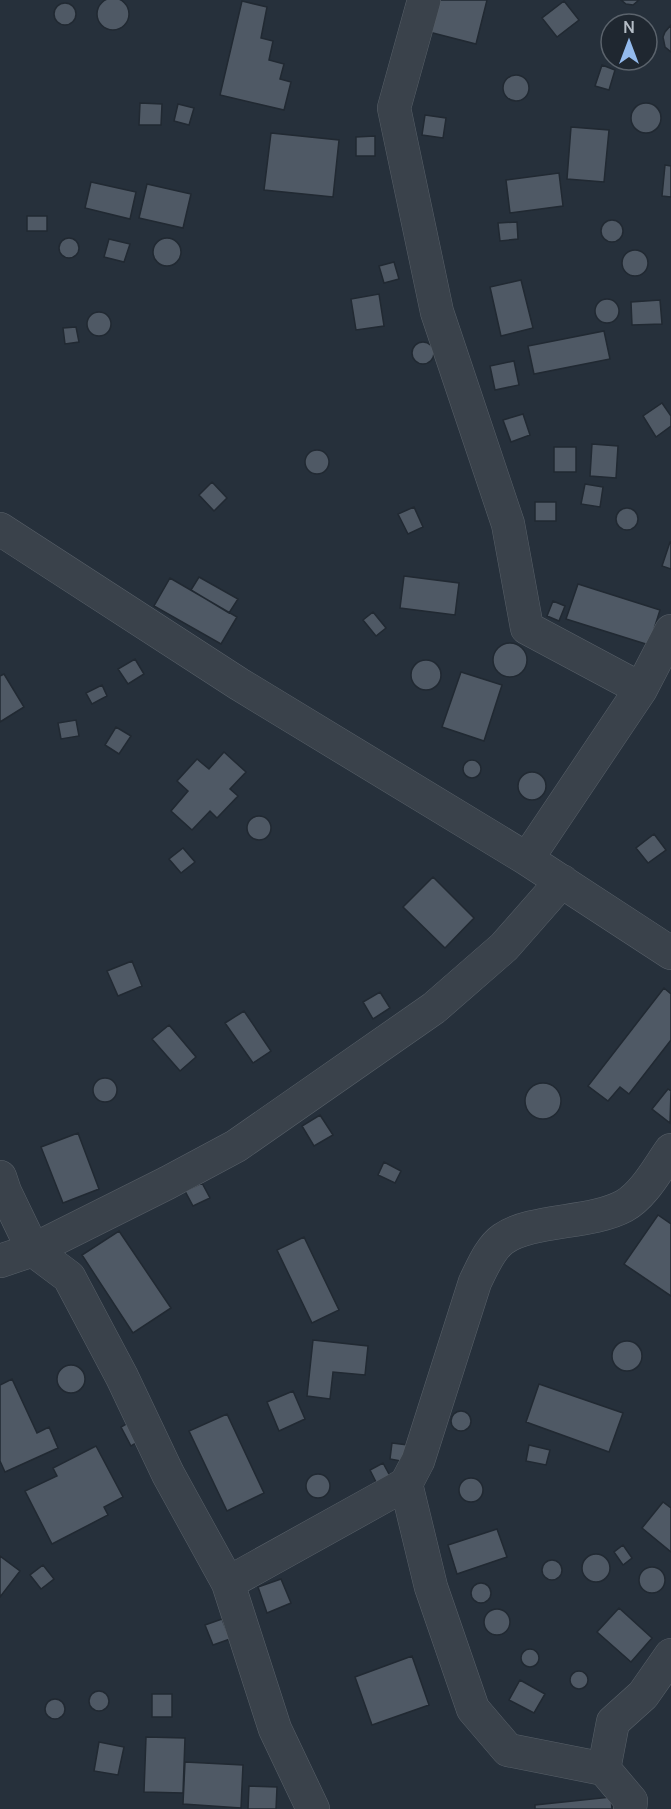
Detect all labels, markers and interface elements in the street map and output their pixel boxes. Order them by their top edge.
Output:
north arrow [599,12,659,72]
text: N [623,16,635,38]

